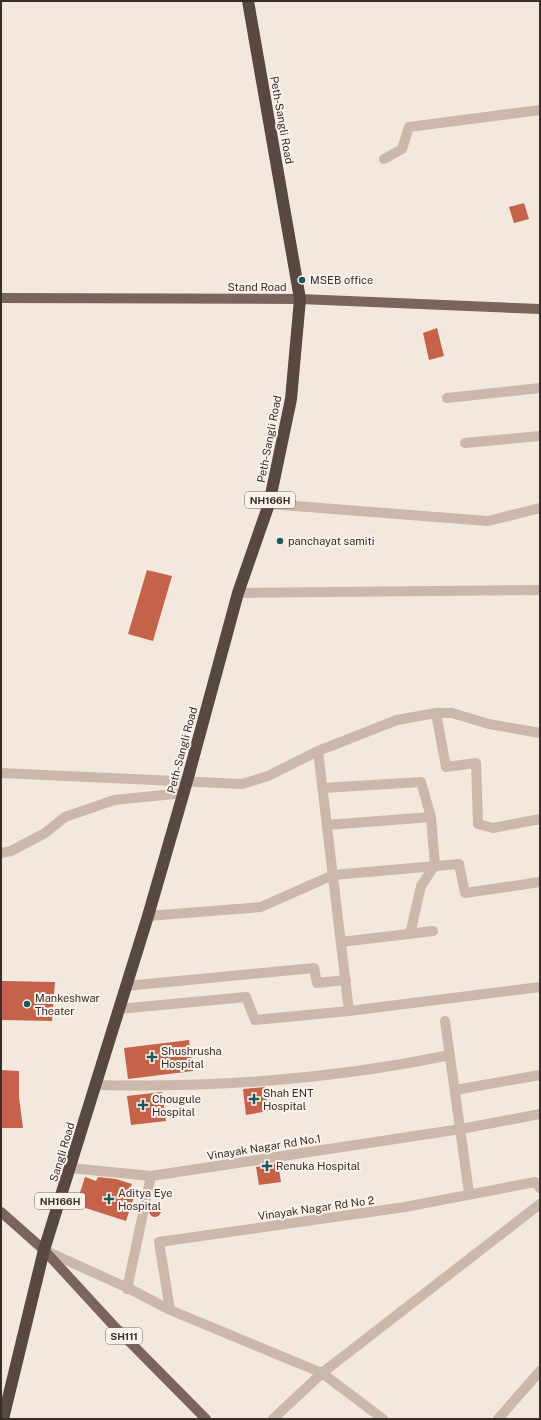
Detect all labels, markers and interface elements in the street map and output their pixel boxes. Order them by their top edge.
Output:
street label: Peth-Sangli Road [268,75,296,165]
place label: MSEB office [310,274,373,286]
marker: MSEB office [297,275,307,285]
street label: Stand Road [227,281,287,293]
street label: Peth-Sangli Road [255,394,283,484]
road number: NH166H [245,492,295,508]
place label: panchayat samiti [288,535,375,547]
marker: panchayat samiti [275,536,285,546]
street label: Peth-Sangli Road [165,706,199,794]
place label: Mankeshwar Theater [35,992,100,1017]
marker: Mankeshwar Theater [22,999,32,1009]
place label: Shushrusha Hospital [161,1045,222,1070]
marker: Shushrusha Hospital [146,1051,158,1063]
place label: Shah ENT Hospital [263,1087,314,1112]
place label: Chougule Hospital [152,1093,201,1118]
marker: Shah ENT Hospital [248,1093,260,1105]
marker: Chougule Hospital [137,1099,149,1111]
street label: Sangli Road [47,1121,77,1183]
street label: Vinayak Nagar Rd No.1 [206,1132,322,1162]
marker: Renuka Hospital [261,1160,273,1172]
place label: Renuka Hospital [276,1160,360,1172]
place label: Aditya Eye Hospital [118,1187,172,1212]
road number: NH166H [35,1193,85,1209]
marker: Aditya Eye Hospital [103,1193,115,1205]
street label: Vinayak Nagar Rd No 2 [257,1194,375,1222]
road number: SH111 [106,1328,142,1344]

